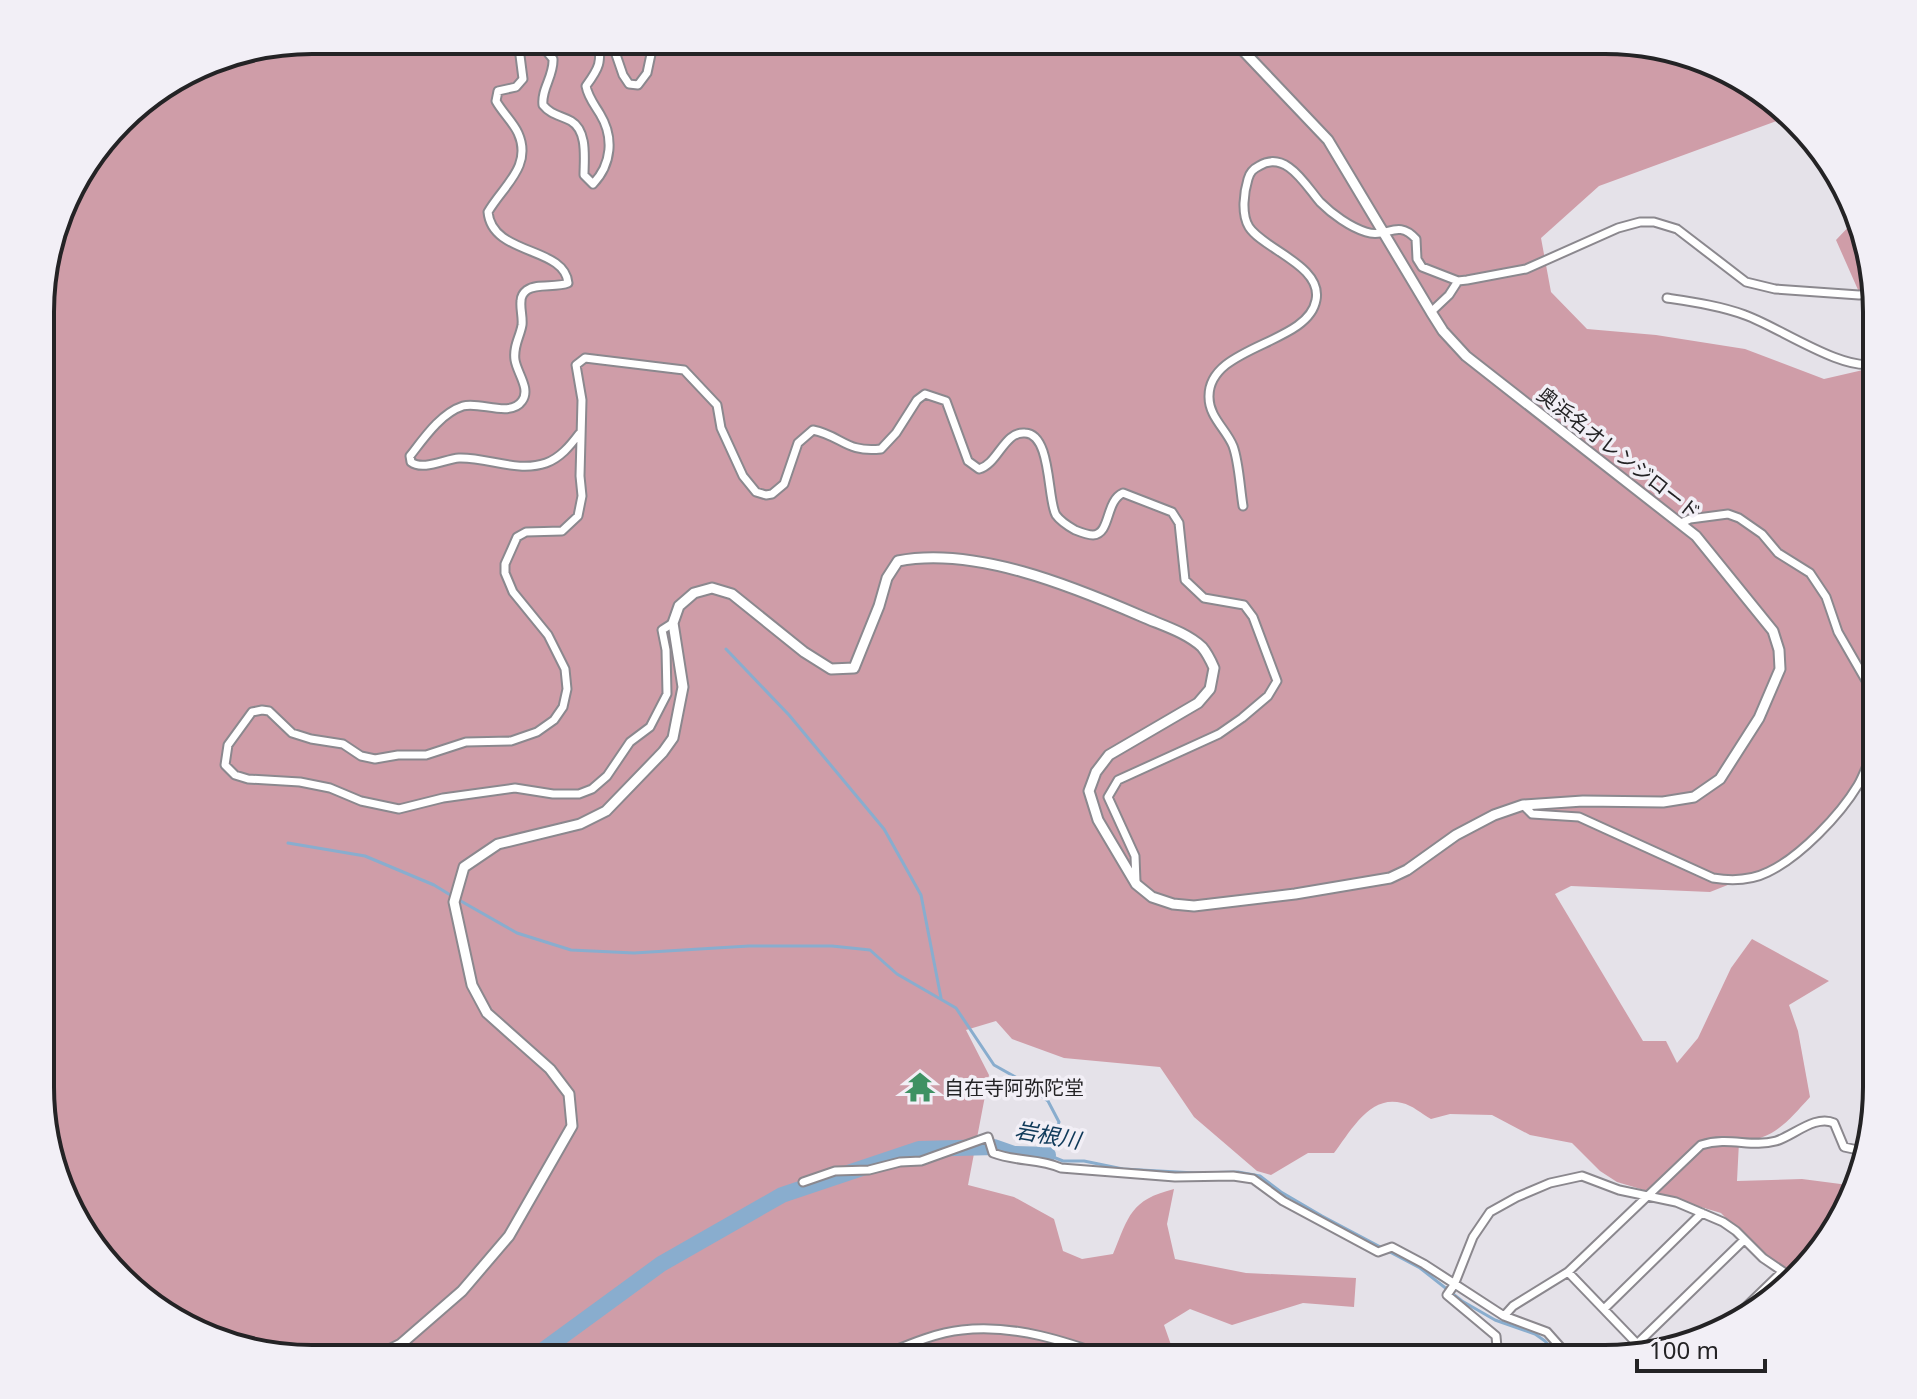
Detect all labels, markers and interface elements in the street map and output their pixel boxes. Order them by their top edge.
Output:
street label: 奥浜名オレンジロード [1532,381,1706,525]
temple icon: 自在寺阿弥陀堂 [903,1070,937,1104]
place label: 自在寺阿弥陀堂 [944,1074,1084,1101]
water label: 岩根川 [1013,1113,1085,1155]
scale bar [1637,1323,1765,1373]
text: 100 m [1649,1333,1719,1366]

